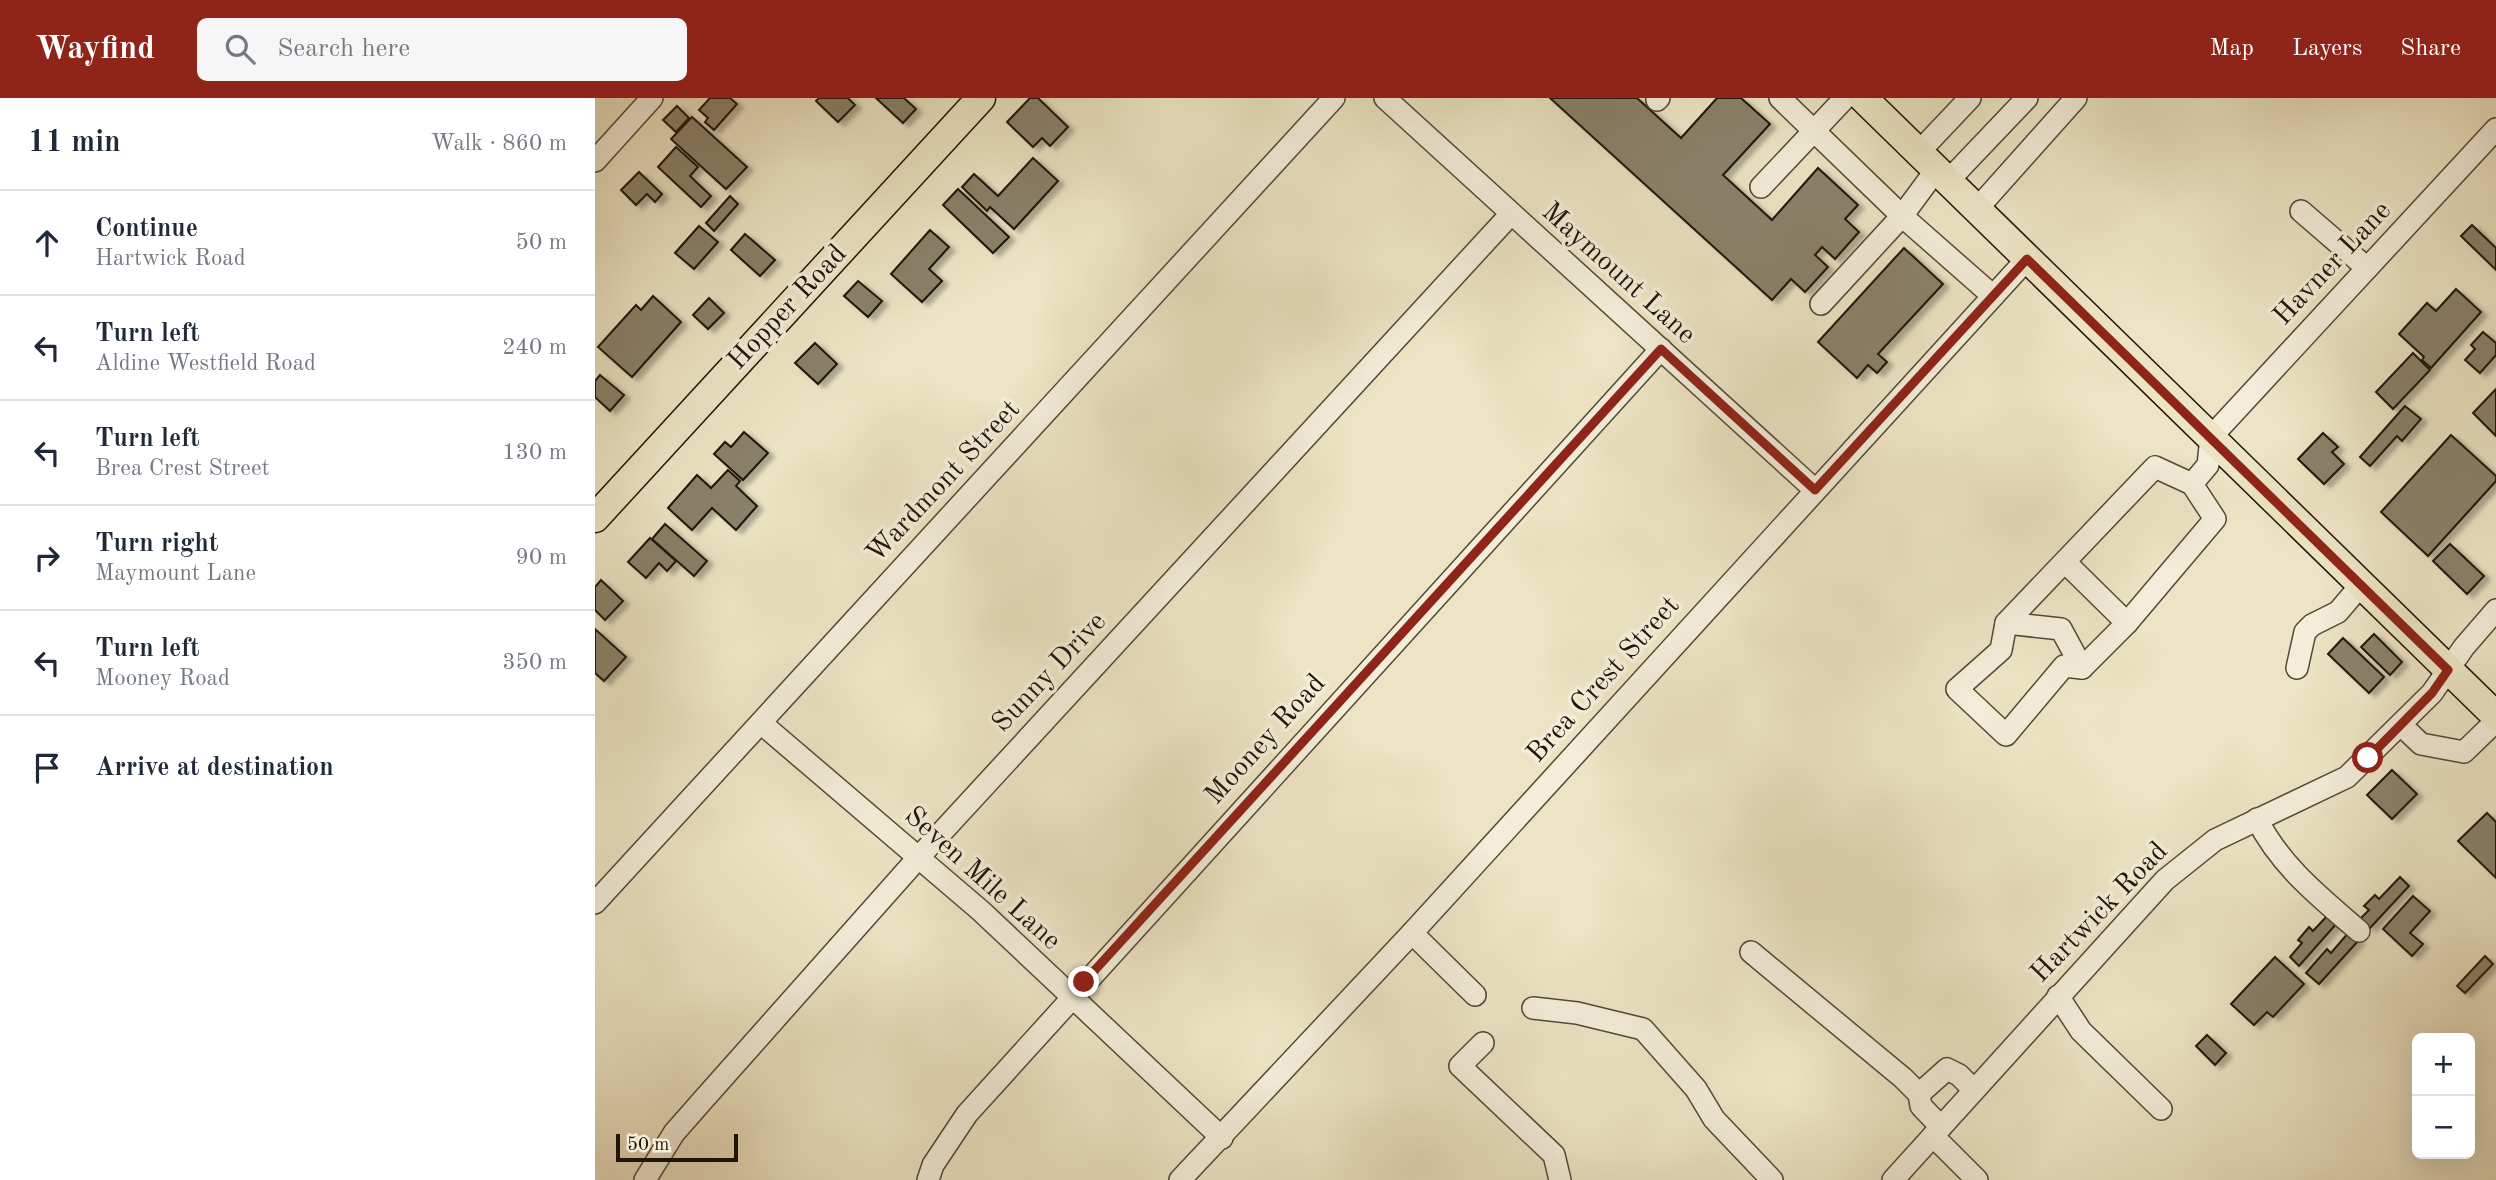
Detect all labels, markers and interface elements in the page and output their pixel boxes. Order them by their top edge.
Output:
search box [197,18,687,81]
icon: search [221,30,259,68]
text: Wayfind [35,33,155,66]
text: Search here [277,36,410,62]
text: Map [2210,37,2254,61]
text: Layers [2292,37,2362,61]
text: Share [2400,37,2461,61]
text: 11 min [28,128,121,158]
text: Walk · 860 m [431,132,567,155]
street label: Havner Lane [2269,197,2397,331]
street label: Maymount Lane [1536,198,1700,350]
text: Continue [95,216,198,242]
icon: ahead [28,224,66,262]
text: 50 m [516,231,567,254]
street label: Hopper Road [723,240,853,376]
text: Hartwick Road [95,247,246,270]
text: Turn left [95,321,200,347]
icon: left [28,329,66,367]
text: 240 m [502,336,567,359]
text: Aldine Westfield Road [95,352,316,375]
street label: Wardmont Street [862,395,1026,569]
text: Turn left [95,426,200,452]
icon: left [28,434,66,472]
text: 130 m [502,441,567,464]
text: Brea Crest Street [95,457,270,480]
text: Turn right [95,531,218,557]
icon: right [28,539,66,577]
text: 90 m [516,546,567,569]
text: Maymount Lane [95,562,256,585]
street label: Brea Crest Street [1523,592,1685,768]
street label: Sunny Drive [988,608,1112,738]
text: Turn left [95,636,200,662]
icon: left [28,644,66,682]
text: 350 m [502,651,567,674]
text: Mooney Road [95,667,230,690]
street label: Mooney Road [1201,670,1331,810]
route start [2352,742,2383,773]
icon: arrive [28,749,66,787]
text: Arrive at destination [95,755,334,781]
street label: Seven Mile Lane [899,802,1065,956]
street label: Hartwick Road [2026,837,2174,989]
route end [1068,966,1099,997]
map controls [2412,1033,2475,1159]
button: + [2412,1033,2475,1096]
button: − [2412,1096,2475,1159]
scale bar [616,1131,739,1163]
text: 50 m [627,1136,669,1155]

